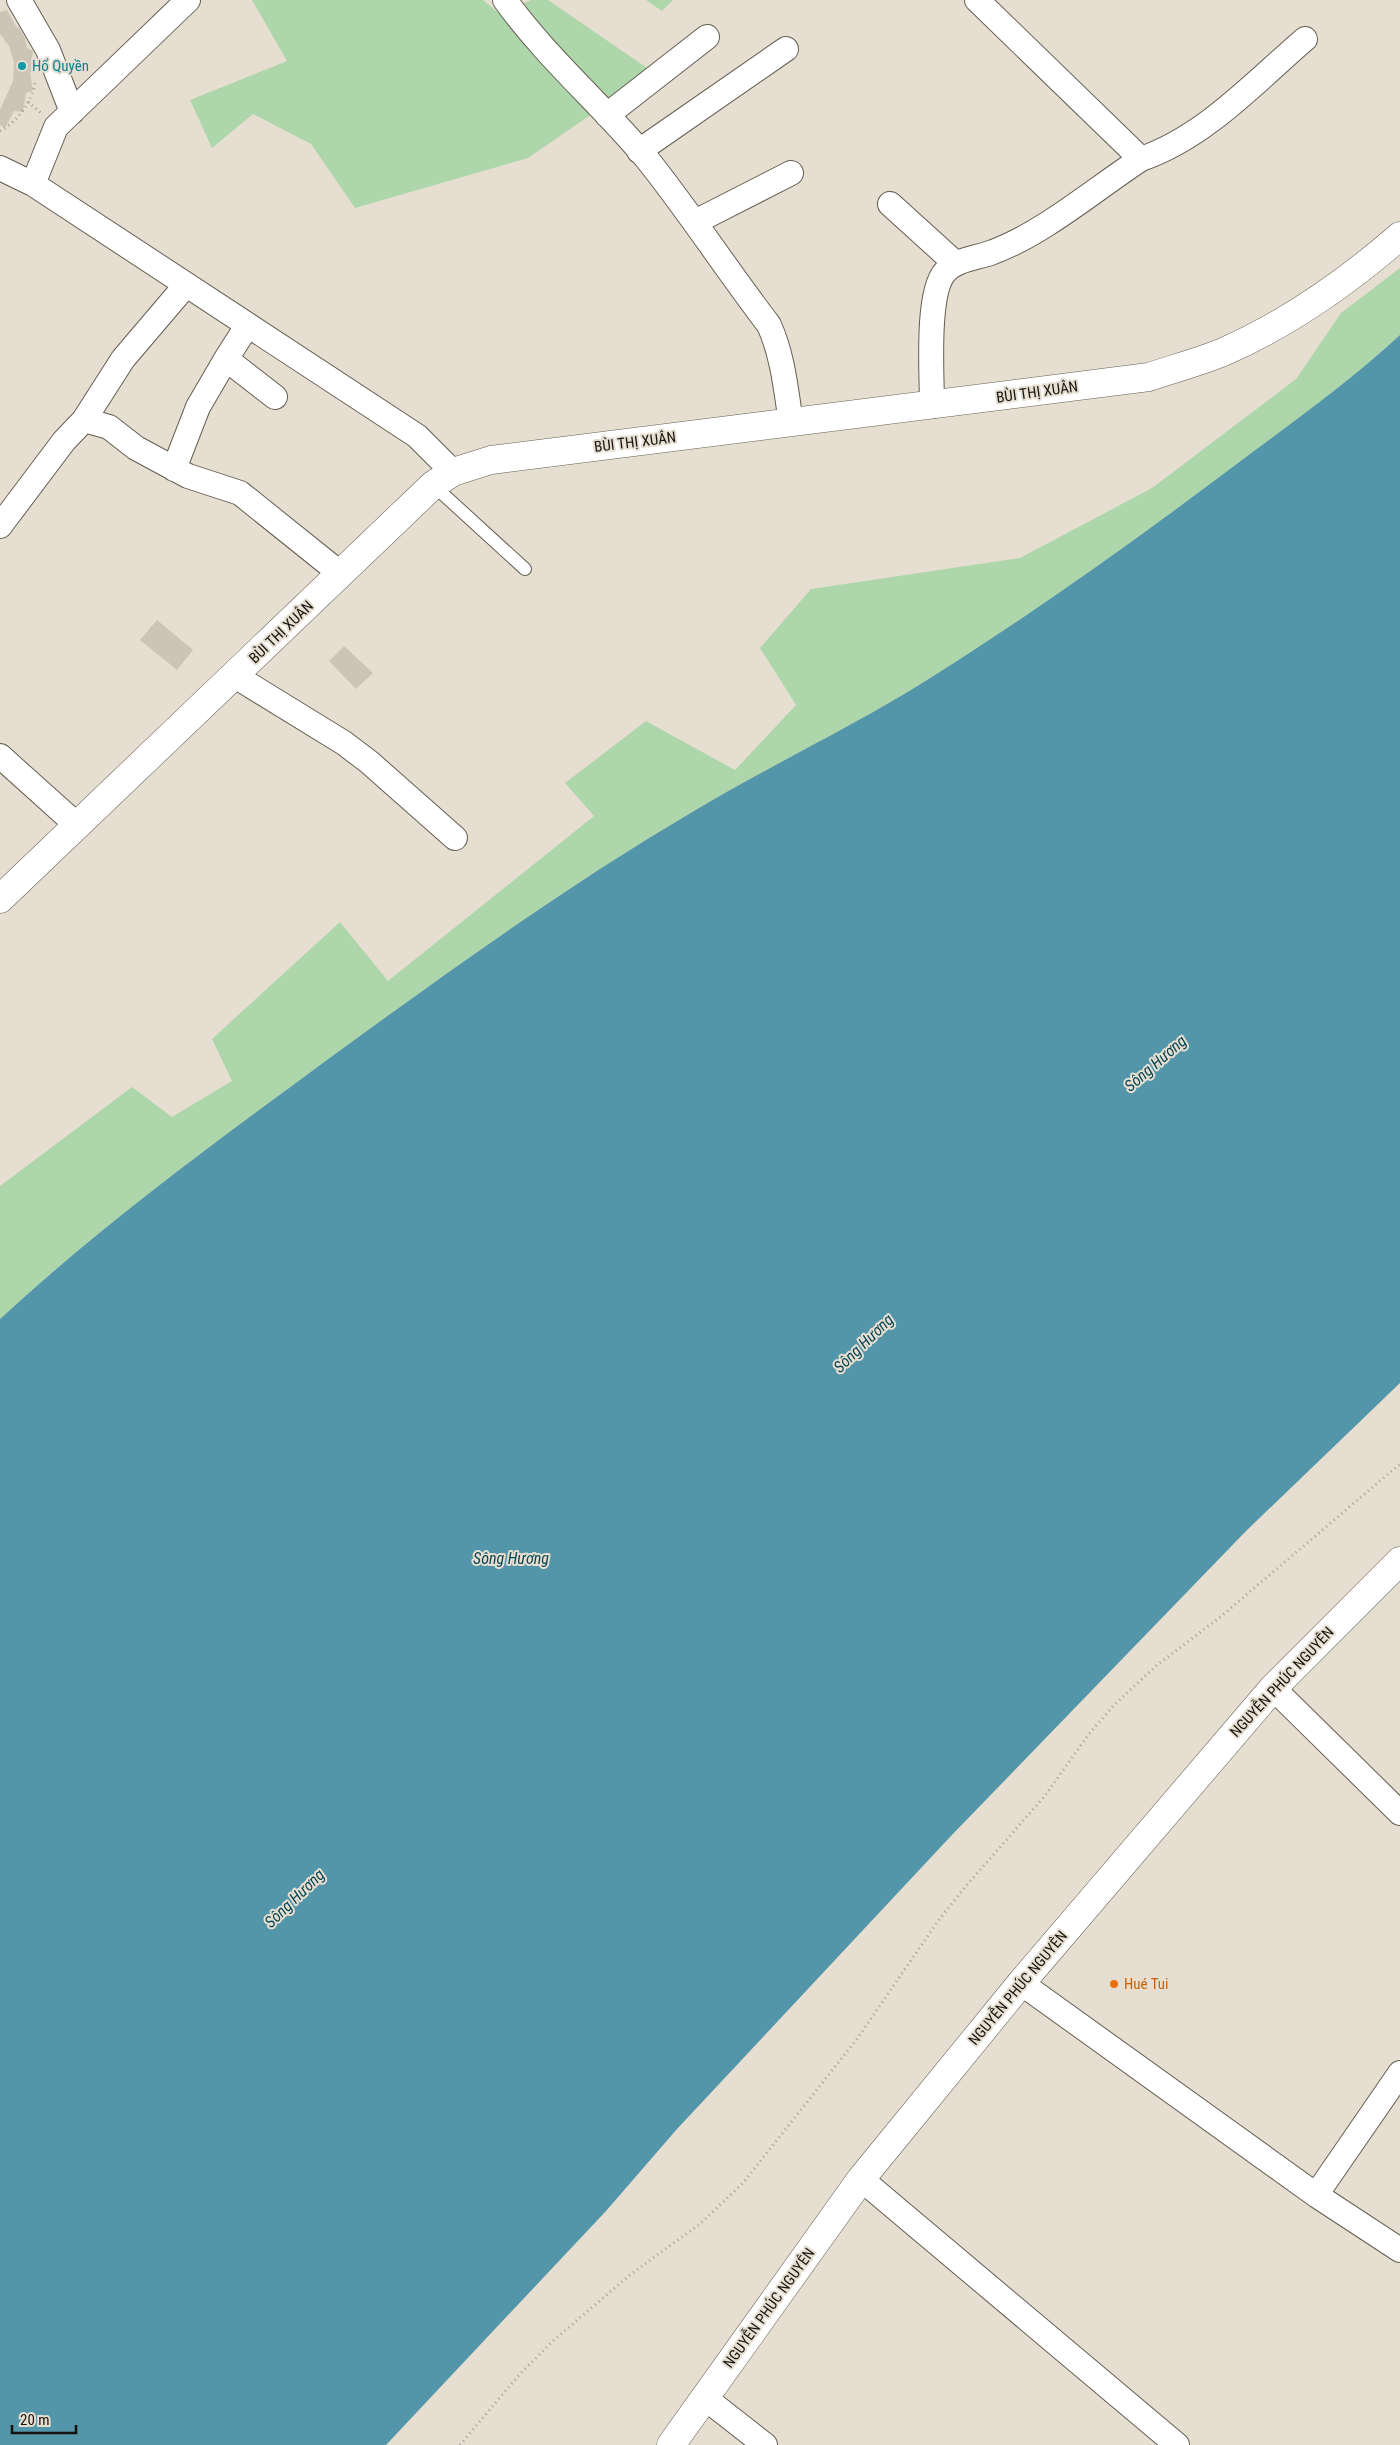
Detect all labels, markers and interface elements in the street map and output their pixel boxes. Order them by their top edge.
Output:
place label: Hổ Quyền [32,57,89,75]
marker: Hổ Quyền [16,60,28,72]
street label: BÙI THỊ XUÂN [995,377,1079,407]
street label: BÙI THỊ XUÂN [593,428,677,456]
street label: BÙI THỊ XUÂN [245,597,317,667]
water label: Sông Hương [1120,1031,1190,1095]
water label: Sông Hương [829,1310,897,1377]
water label: Sông Hương [473,1549,549,1568]
street label: NGUYỄN PHÚC NGUYÊN [1226,1623,1338,1741]
water label: Sông Hương [260,1865,328,1932]
street label: NGUYỄN PHÚC NGUYÊN [964,1926,1071,2049]
place label: Hué Tui [1124,1975,1169,1993]
marker: Hué Tui [1108,1978,1120,1990]
street label: NGUYỄN PHÚC NGUYÊN [719,2244,819,2371]
scale bar [12,2402,76,2434]
text: 20 m [20,2411,50,2429]

